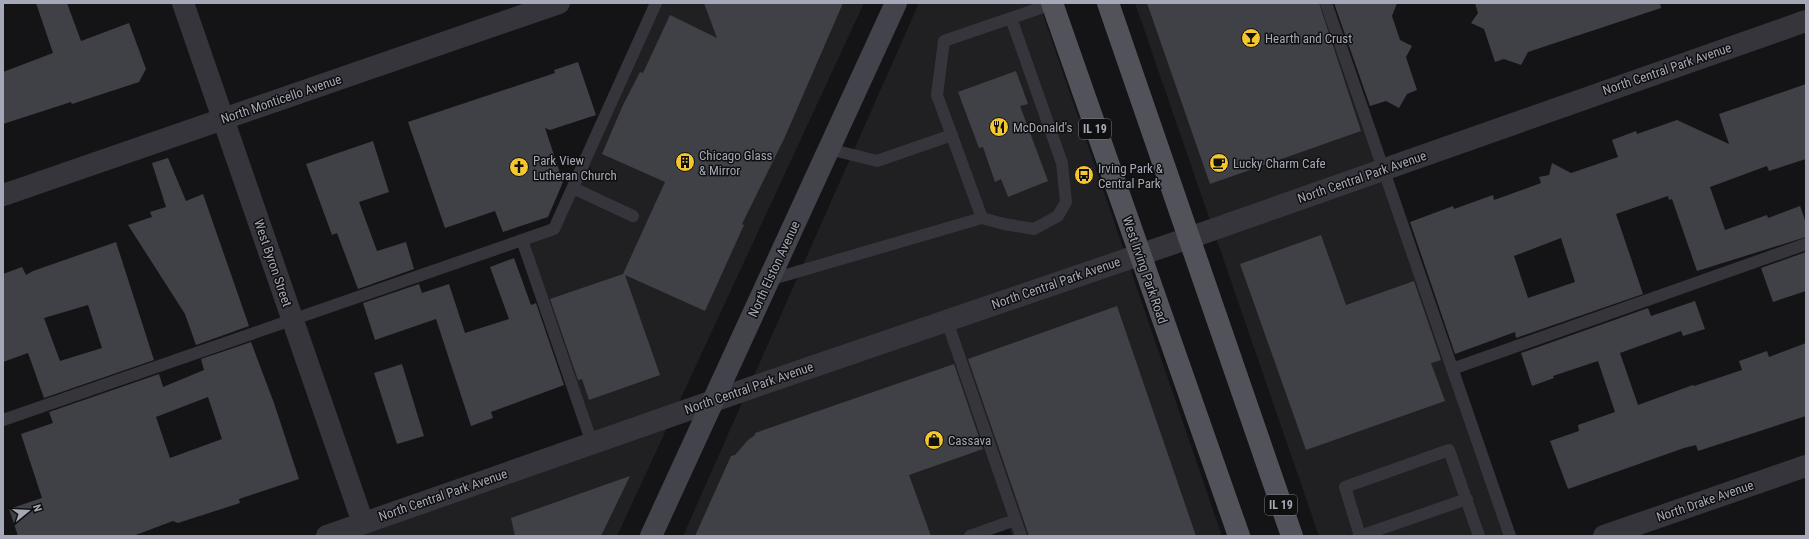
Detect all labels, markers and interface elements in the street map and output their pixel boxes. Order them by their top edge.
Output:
bar icon: Hearth and Crust [1240,27,1262,49]
place label: Hearth and Crust [1265,31,1352,46]
street label: North Central Park Avenue [1601,40,1733,98]
street label: North Monticello Avenue [219,71,343,127]
restaurant icon: McDonald's [988,116,1010,138]
road number: IL 19 [1079,119,1111,139]
place label: McDonald's [1013,120,1072,135]
place label: Chicago Glass & Mirror [699,148,773,178]
street label: North Central Park Avenue [1296,148,1428,206]
building icon: Chicago Glass & Mirror [674,151,696,173]
cafe icon: Lucky Charm Cafe [1208,152,1230,174]
place label: Park View Lutheran Church [533,153,617,183]
church icon: Park View Lutheran Church [508,156,530,178]
place label: Lucky Charm Cafe [1233,156,1326,171]
place label: Irving Park & Central Park [1098,161,1163,191]
bus stop icon: Irving Park & Central Park [1073,164,1095,186]
street label: West Irving Park Road [1120,214,1170,326]
street label: West Byron Street [251,217,295,309]
street label: North Elston Avenue [745,219,803,319]
street label: North Central Park Avenue [990,254,1122,312]
street label: North Central Park Avenue [683,359,815,417]
shop icon: Cassava [923,429,945,451]
place label: Cassava [948,433,991,448]
street label: North Central Park Avenue [377,466,509,524]
street label: North Drake Avenue [1655,477,1755,525]
north arrow [8,491,48,531]
road number: IL 19 [1265,495,1297,515]
text: N [30,503,44,514]

